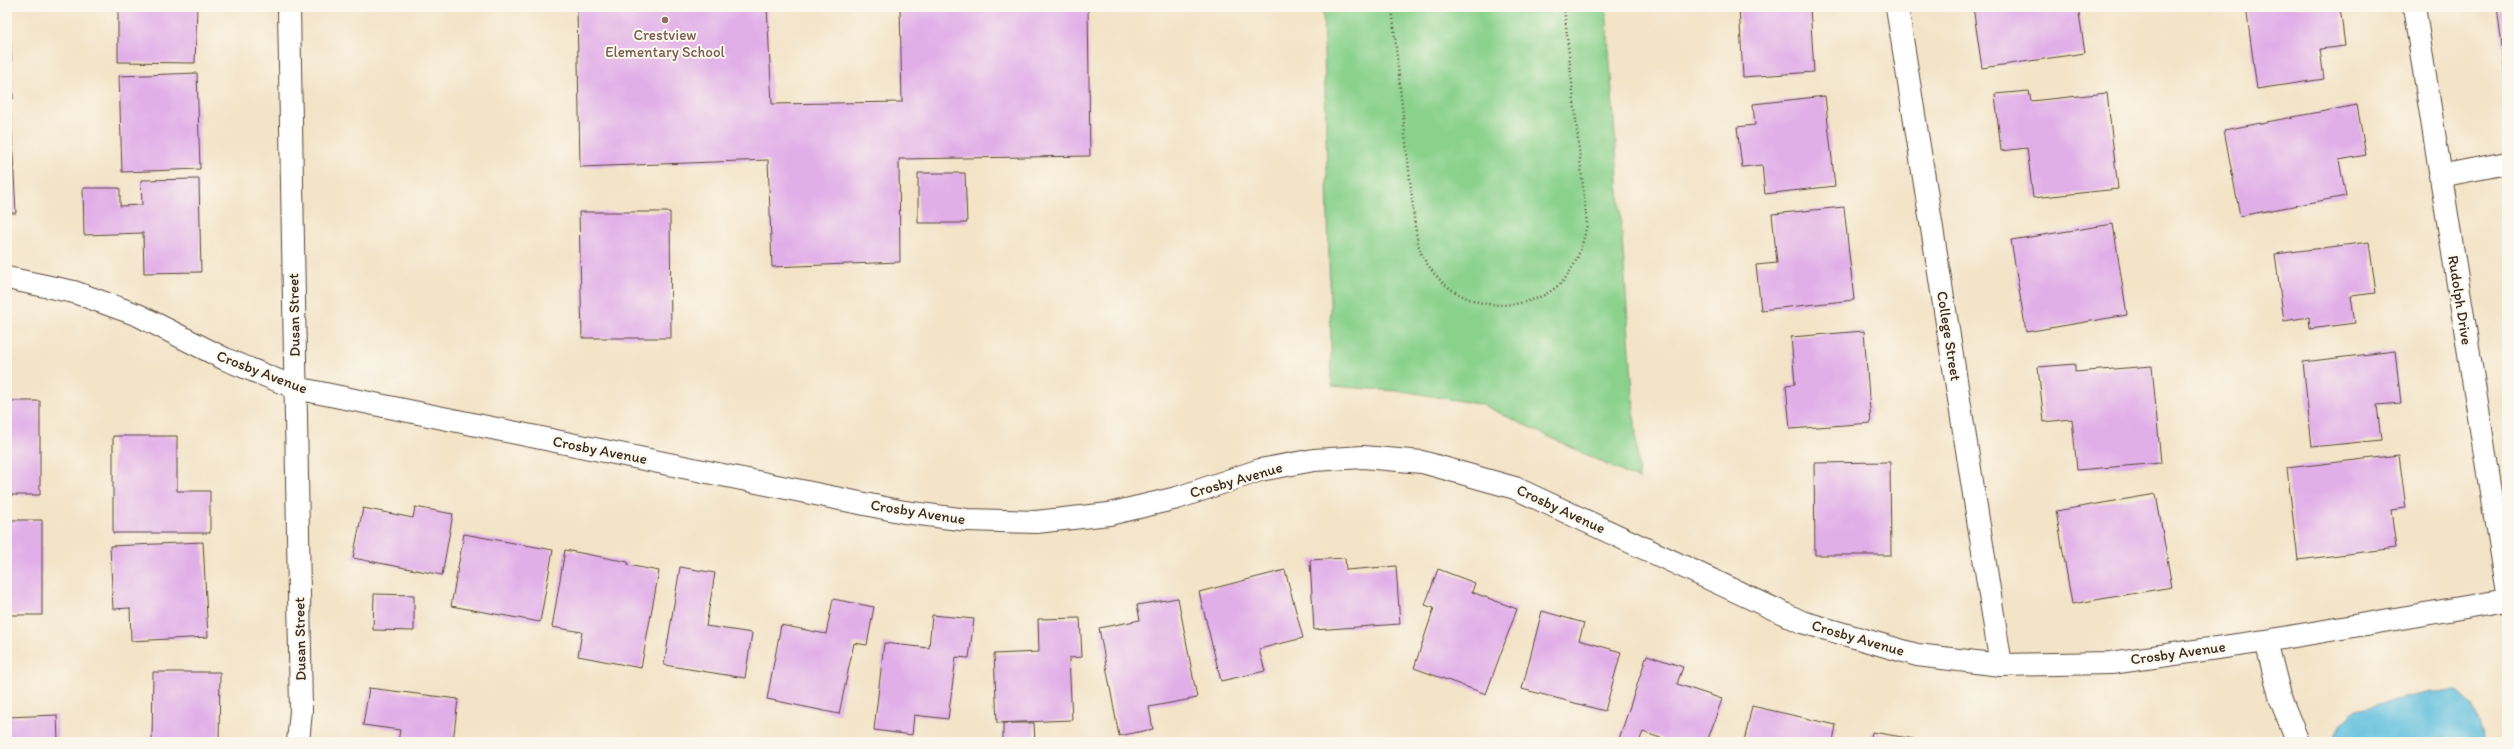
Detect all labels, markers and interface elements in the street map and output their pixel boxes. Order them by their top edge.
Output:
marker: Crestview Elementary School [660,15,670,25]
place label: Crestview Elementary School [605,26,726,61]
street label: Rudolph Drive [2444,254,2476,346]
street label: Dusan Street [284,273,304,357]
street label: College Street [1933,290,1965,383]
street label: Crosby Avenue [214,346,310,398]
street label: Crosby Avenue [551,432,649,468]
street label: Crosby Avenue [1188,458,1284,502]
street label: Crosby Avenue [1514,481,1608,537]
street label: Crosby Avenue [869,496,967,528]
street label: Dusan Street [290,597,310,681]
street label: Crosby Avenue [1810,616,1906,660]
street label: Crosby Avenue [2129,637,2227,669]

